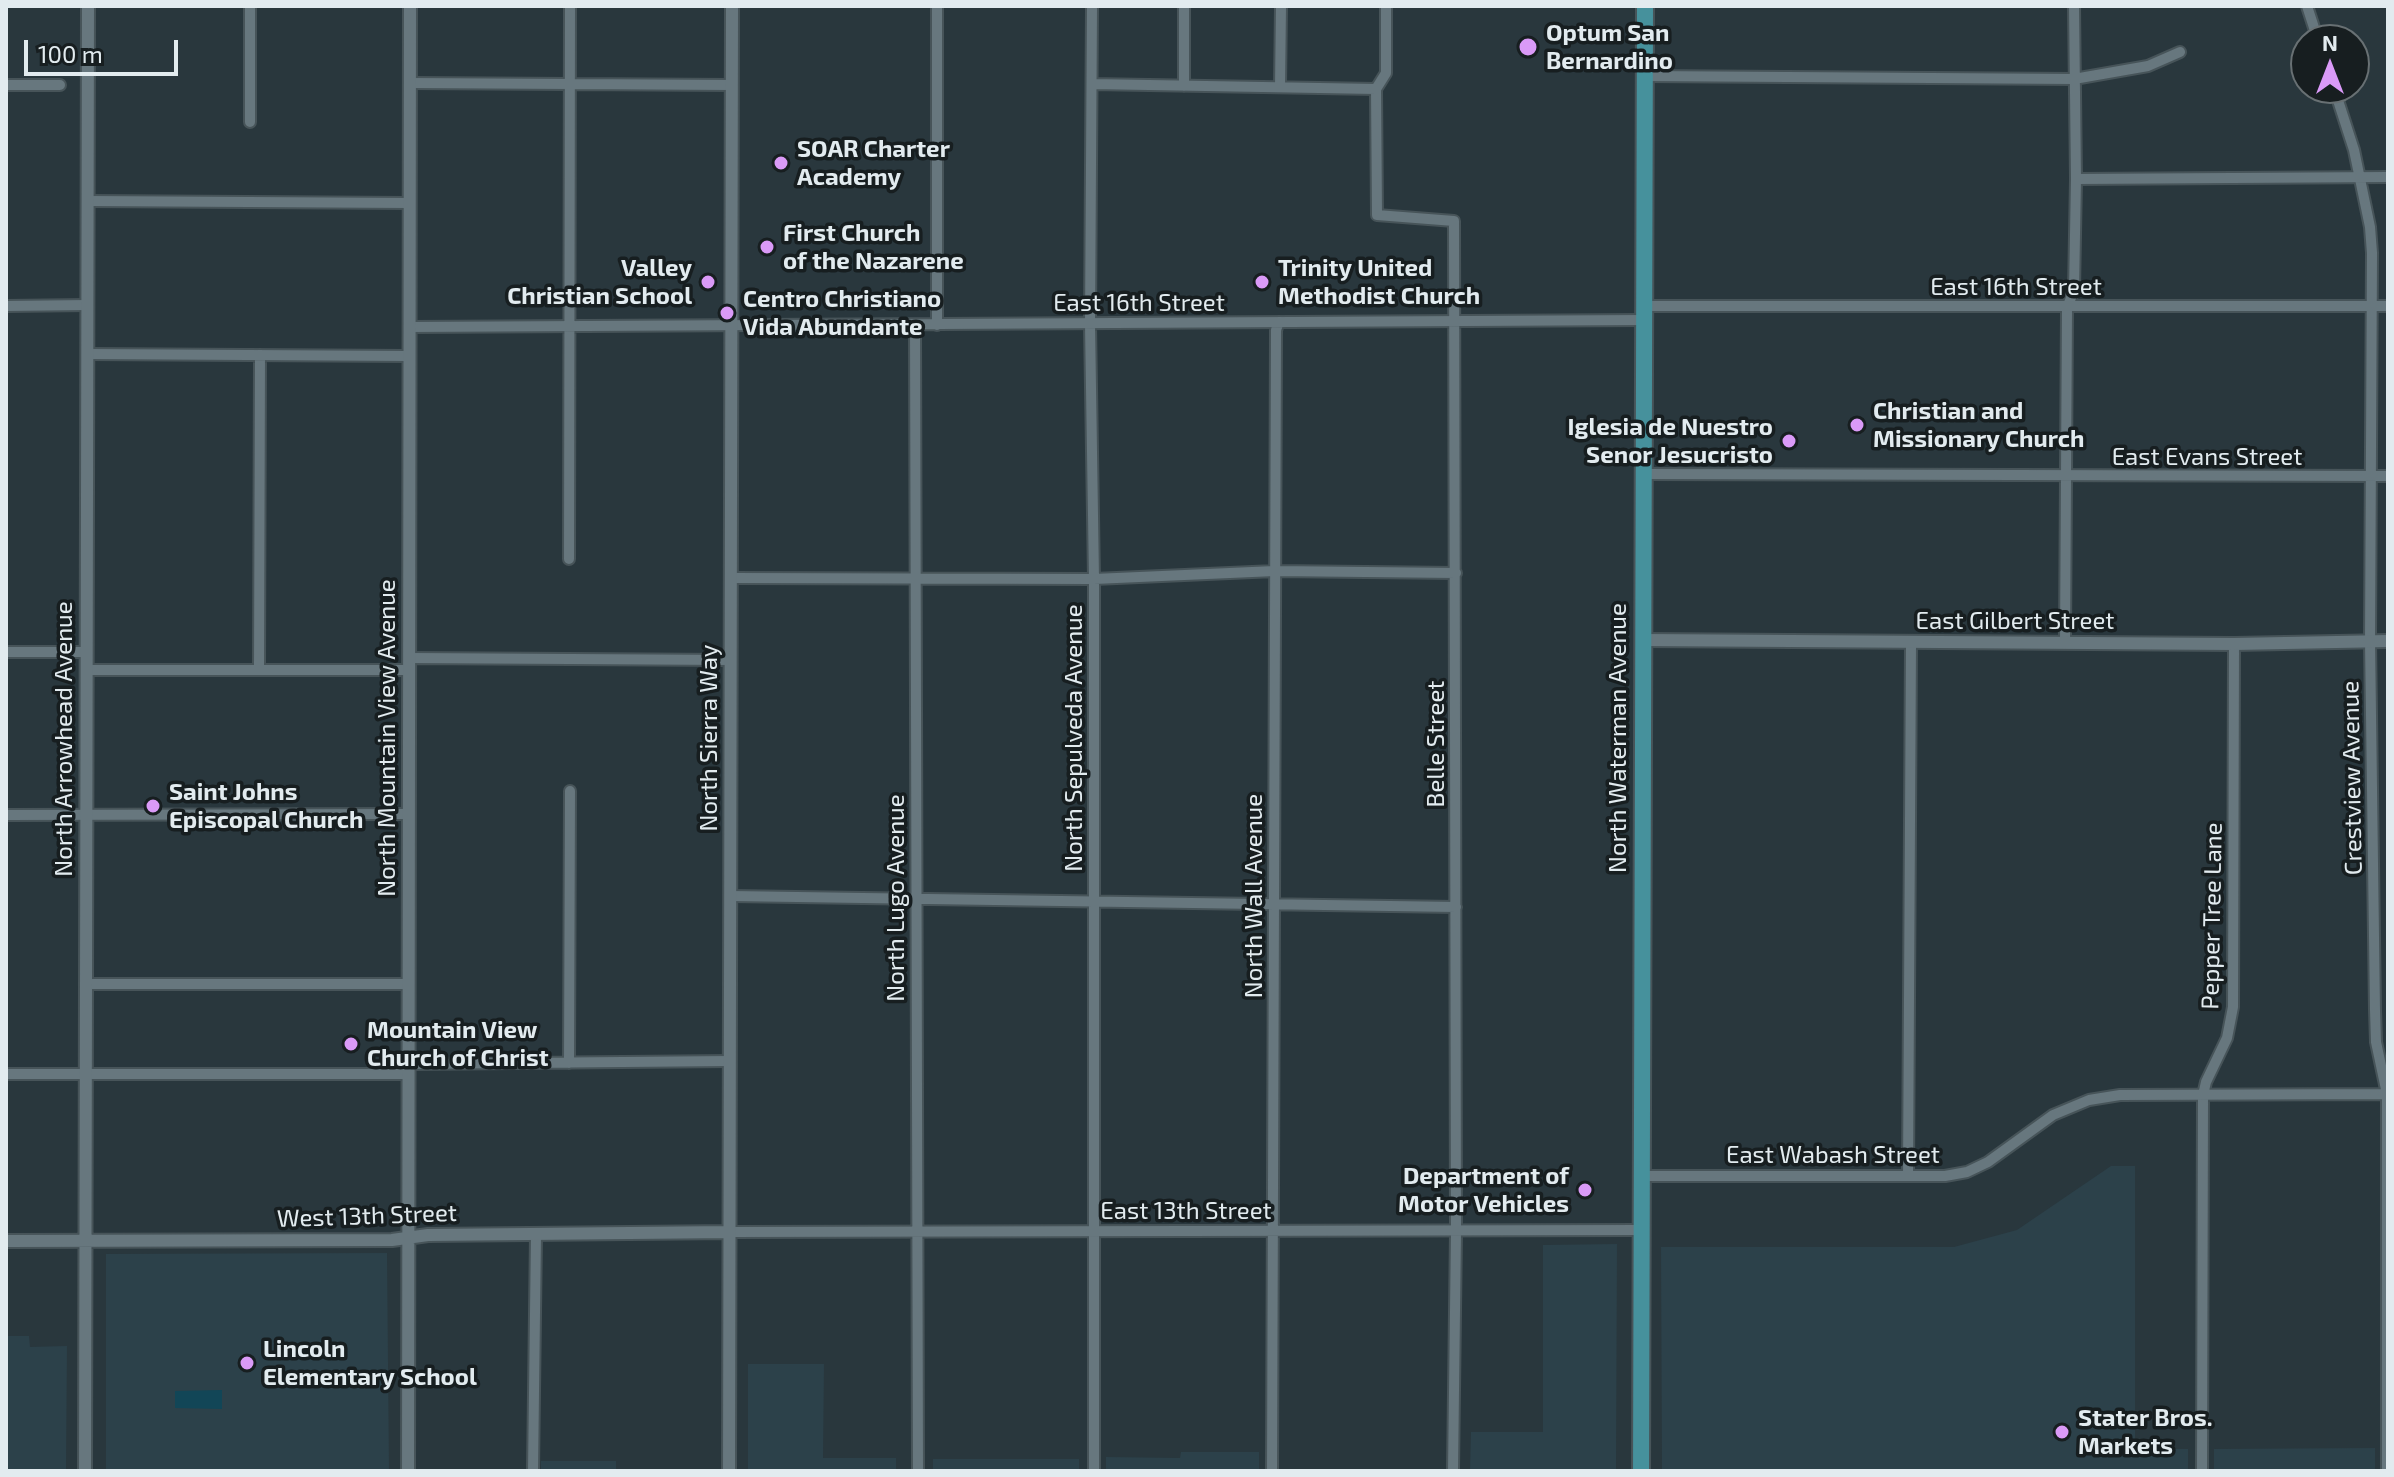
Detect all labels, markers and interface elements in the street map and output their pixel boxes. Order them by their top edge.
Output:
place label: Optum San Bernardino [1546,19,1673,75]
scale bar [28,24,182,74]
north arrow [2290,24,2370,104]
text: N [2322,29,2338,55]
marker: Optum San Bernardino [1517,36,1539,58]
text: 100 m [38,39,103,68]
place label: SOAR Charter Academy [797,135,950,191]
marker: SOAR Charter Academy [772,154,790,172]
place label: First Church of the Nazarene [783,219,964,275]
marker: First Church of the Nazarene [758,238,776,256]
place label: Valley Christian School [507,254,692,310]
place label: Trinity United Methodist Church [1278,254,1480,310]
marker: Valley Christian School [699,273,717,291]
marker: Trinity United Methodist Church [1253,273,1271,291]
street label: East 16th Street [1930,273,2102,301]
place label: Centro Christiano Vida Abundante [743,285,941,341]
street label: East 16th Street [1053,289,1225,317]
marker: Centro Christiano Vida Abundante [718,304,736,322]
place label: Christian and Missionary Church [1873,397,2084,453]
place label: Iglesia de Nuestro Senor Jesucristo [1567,413,1773,469]
marker: Christian and Missionary Church [1848,416,1866,434]
marker: Iglesia de Nuestro Senor Jesucristo [1780,432,1798,450]
street label: East Evans Street [2112,443,2302,471]
street label: North Mountain View Avenue [373,579,401,897]
street label: North Arrowhead Avenue [50,601,78,877]
street label: North Waterman Avenue [1604,603,1632,873]
street label: North Sepulveda Avenue [1060,604,1088,872]
street label: East Gilbert Street [1916,607,2114,635]
street label: North Sierra Way [695,644,723,832]
street label: Belle Street [1422,681,1450,807]
street label: Crestview Avenue [2336,681,2368,875]
place label: Saint Johns Episcopal Church [169,778,363,834]
street label: North Lugo Avenue [882,794,910,1002]
street label: North Wall Avenue [1240,794,1268,998]
marker: Saint Johns Episcopal Church [144,797,162,815]
street label: Pepper Tree Lane [2196,822,2228,1010]
place label: Mountain View Church of Christ [367,1016,549,1072]
marker: Mountain View Church of Christ [342,1035,360,1053]
street label: East Wabash Street [1726,1141,1940,1169]
place label: Department of Motor Vehicles [1398,1162,1569,1218]
marker: Department of Motor Vehicles [1576,1181,1594,1199]
street label: East 13th Street [1100,1197,1272,1225]
street label: West 13th Street [277,1198,457,1234]
place label: Lincoln Elementary School [263,1335,477,1391]
marker: Lincoln Elementary School [238,1354,256,1372]
place label: Stater Bros. Markets [2078,1404,2212,1460]
marker: Stater Bros. Markets [2053,1423,2071,1441]

